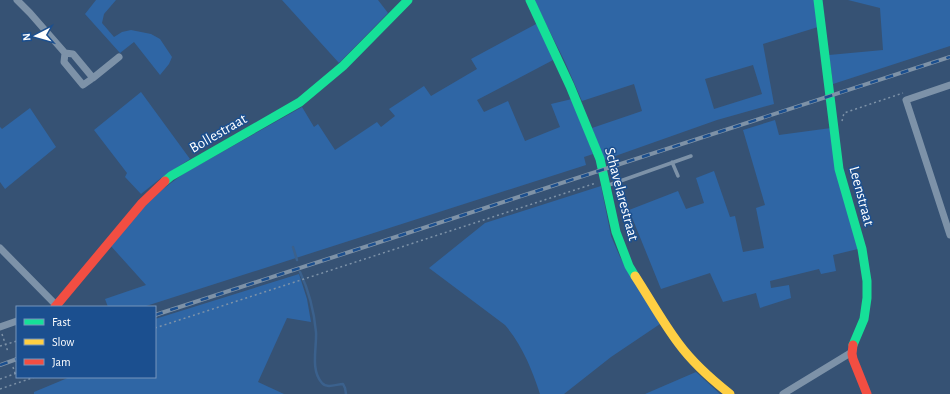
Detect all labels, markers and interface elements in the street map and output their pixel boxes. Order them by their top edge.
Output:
north arrow [16,16,56,56]
text: N [21,33,32,41]
street label: Bollestraat [187,111,250,156]
street label: Schavelarestraat [602,146,641,243]
street label: Leenstraat [846,165,877,228]
legend [16,306,156,378]
text: Fast [52,316,71,328]
text: Slow [52,336,74,348]
text: Jam [52,356,71,368]

